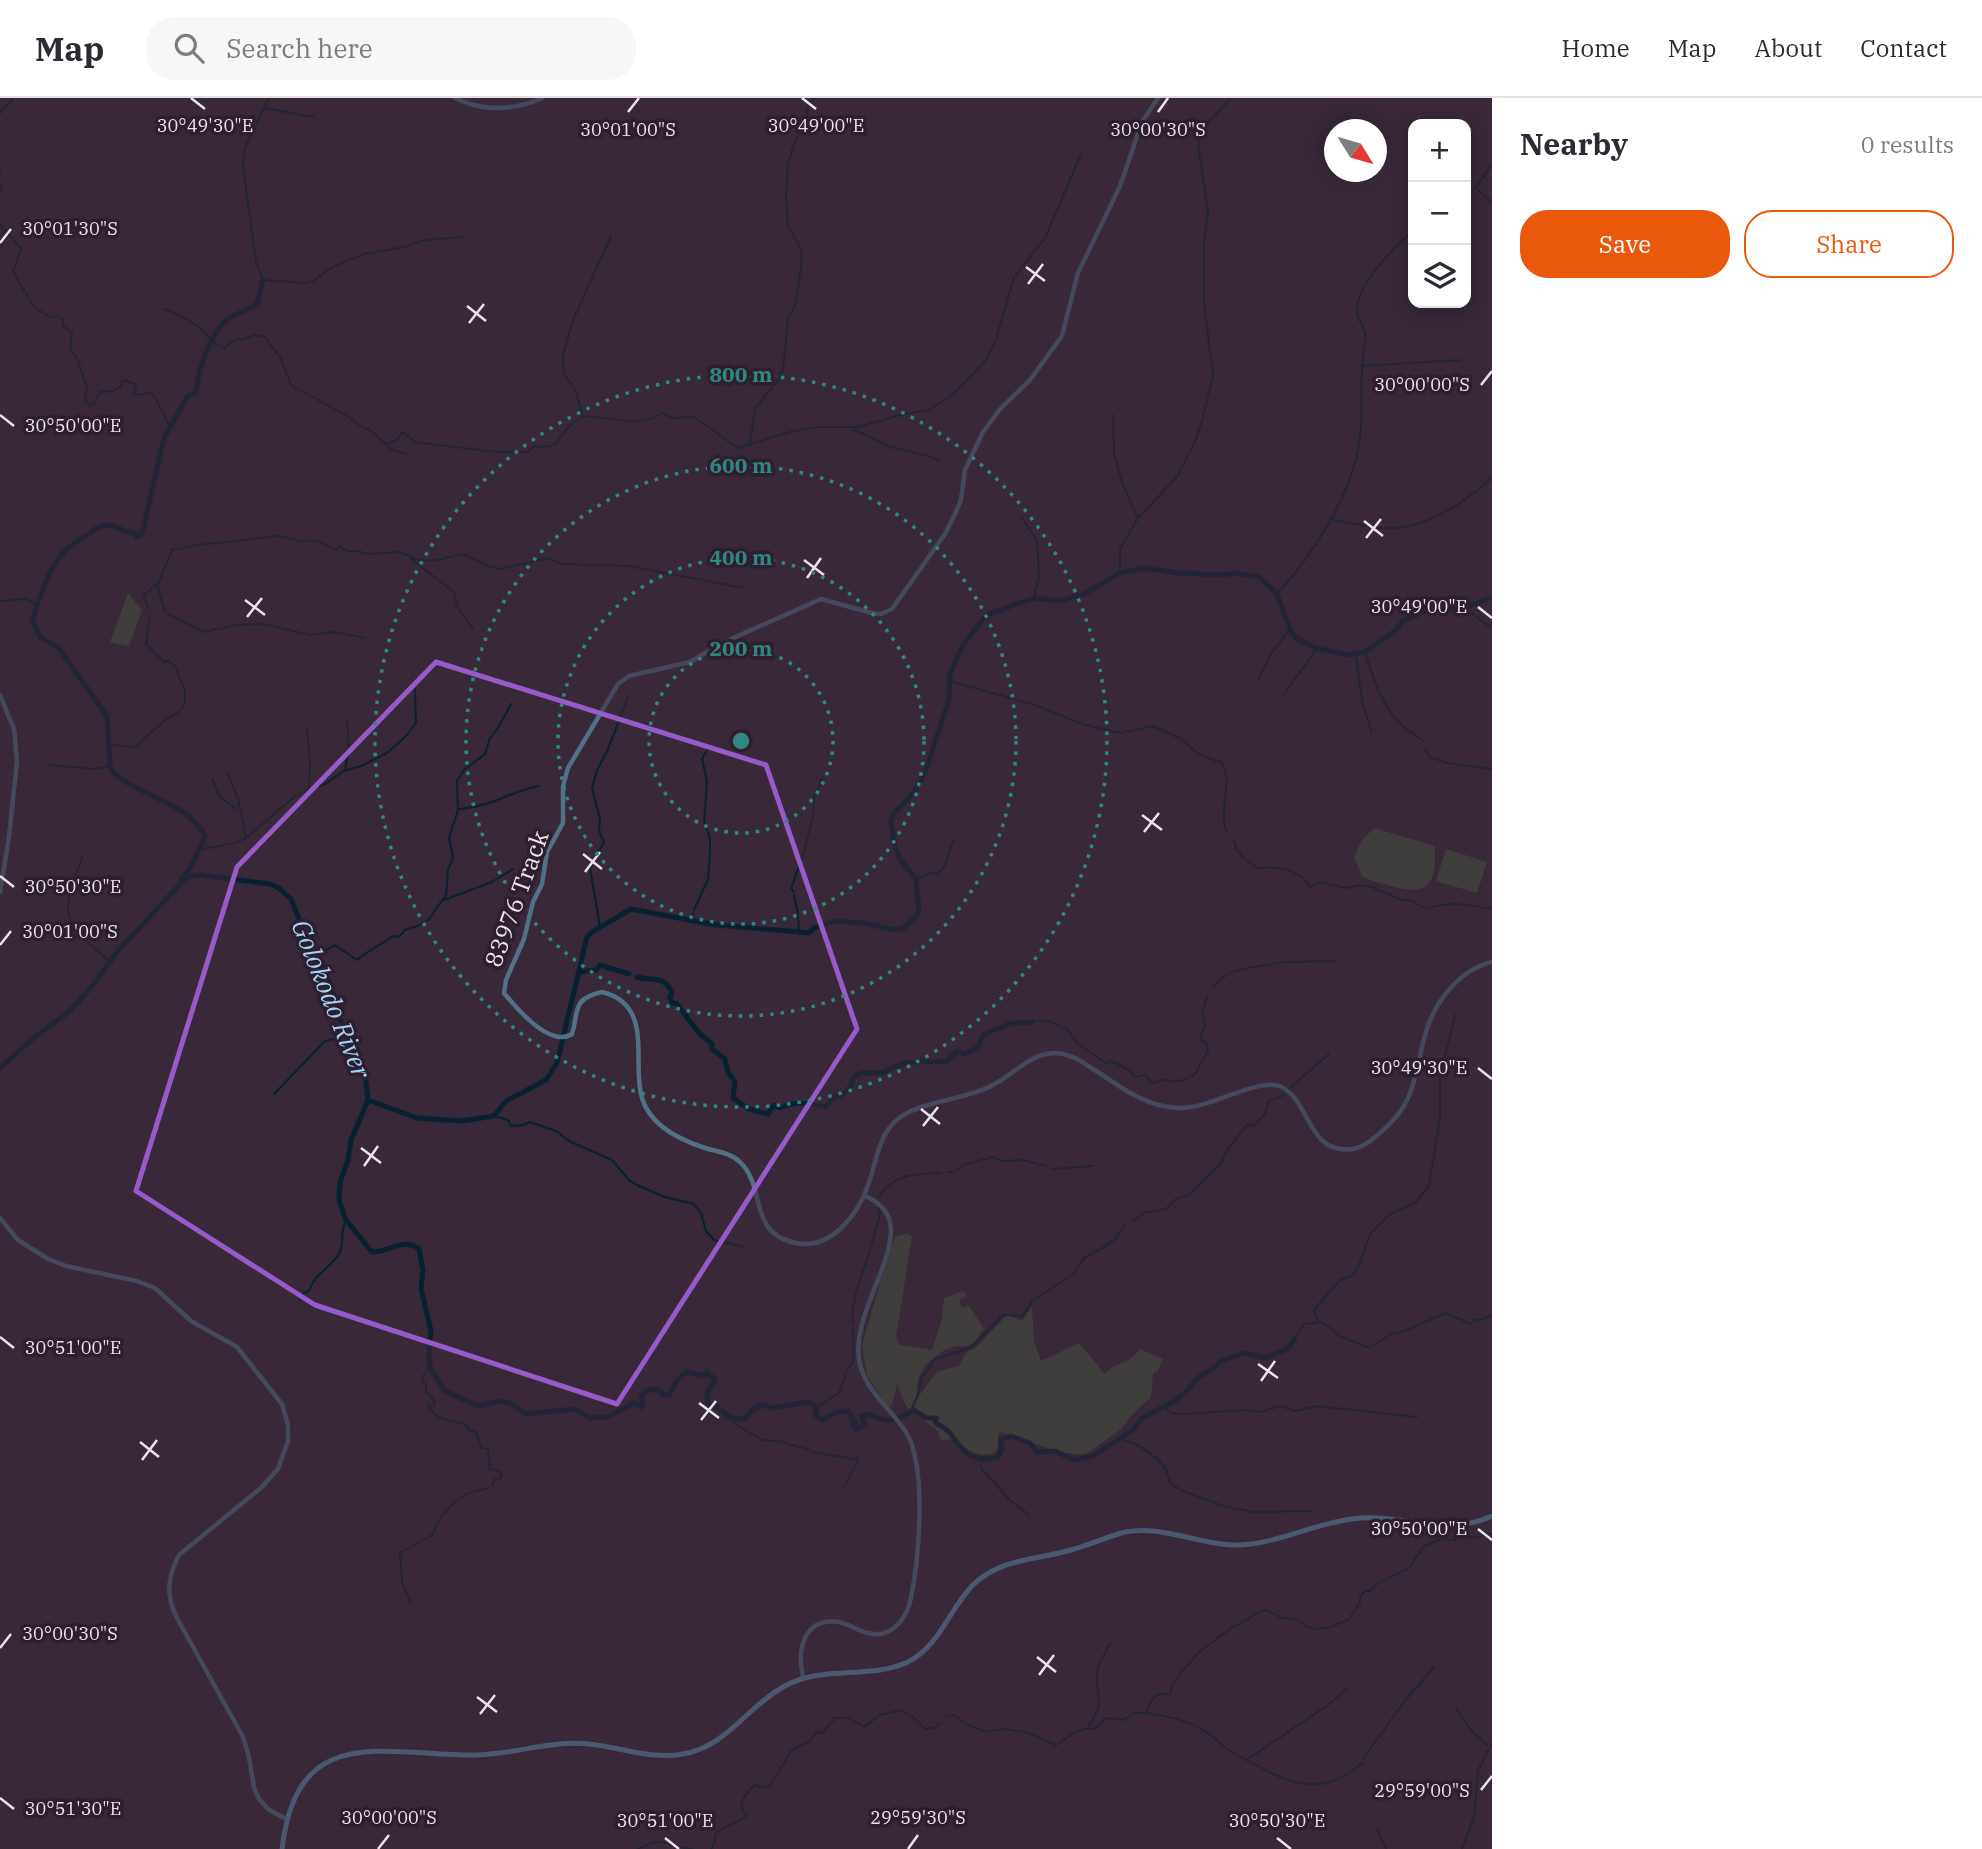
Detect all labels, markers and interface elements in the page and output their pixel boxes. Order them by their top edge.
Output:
search box [146,17,636,80]
text: Map [35,27,104,70]
icon: search [170,29,208,67]
text: Search here [226,31,373,65]
text: Home [1562,32,1630,64]
text: Map [1668,32,1716,64]
text: About [1754,32,1822,64]
text: Contact [1860,32,1947,64]
text: 30°49'30"E [157,114,253,137]
text: 30°49'00"E [768,114,864,137]
text: 30°01'00"S [580,118,676,141]
text: 30°00'30"S [1110,118,1206,141]
north arrow [1324,119,1387,182]
map controls [1408,119,1471,308]
button: + [1408,119,1471,182]
text: Nearby [1520,124,1628,163]
text: 0 results [1861,129,1954,159]
button: − [1408,182,1471,245]
button: Save [1520,210,1730,278]
button: Share [1744,210,1954,278]
text: 30°01'30"S [22,217,118,240]
button: layers [1408,245,1471,308]
text: 800 m [709,360,773,388]
text: 30°00'00"S [1374,373,1470,396]
text: 30°50'00"E [25,414,121,437]
text: 600 m [709,451,773,479]
text: 400 m [709,543,773,571]
text: 30°49'00"E [1371,595,1467,618]
text: 200 m [709,634,773,662]
centre of rings [729,729,753,753]
street label: 83976 Track [477,826,556,971]
text: 30°50'30"E [25,875,121,898]
water label: Golokodo River [285,914,379,1084]
text: 30°01'00"S [22,920,118,943]
text: 30°49'30"E [1371,1056,1467,1079]
text: 30°51'00"E [25,1336,121,1359]
text: 30°50'00"E [1371,1517,1467,1540]
text: 30°00'30"S [22,1622,118,1645]
text: 29°59'00"S [1374,1779,1470,1802]
text: 30°51'30"E [25,1797,121,1820]
text: 30°00'00"S [341,1806,437,1829]
text: 29°59'30"S [870,1806,966,1829]
text: 30°51'00"E [617,1809,713,1832]
text: 30°50'30"E [1229,1809,1325,1832]

